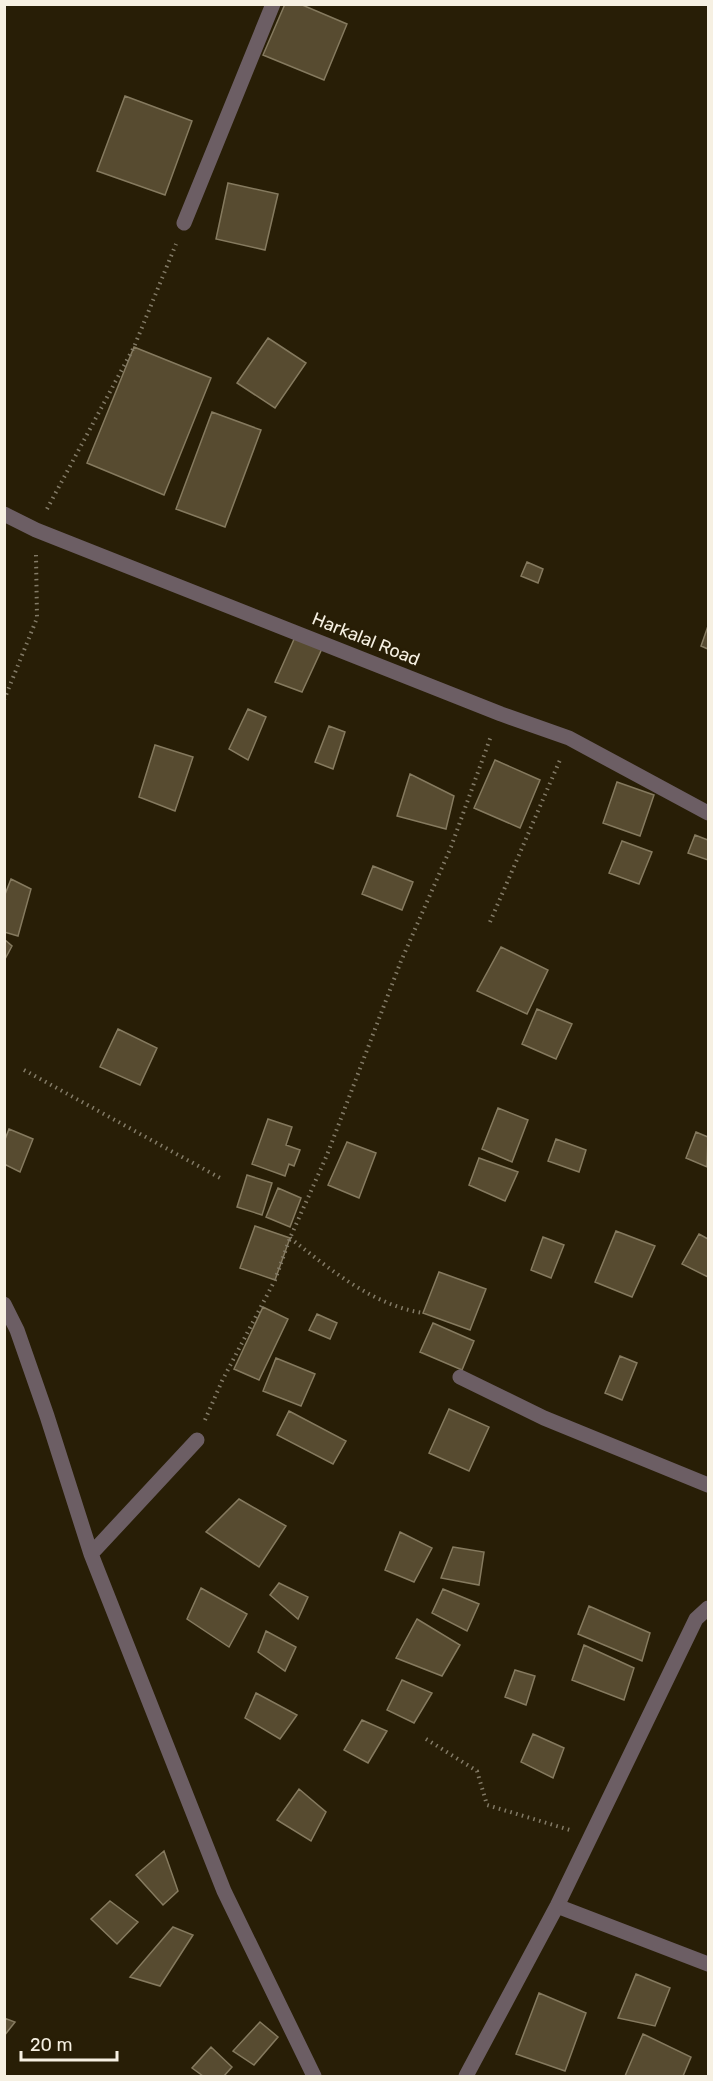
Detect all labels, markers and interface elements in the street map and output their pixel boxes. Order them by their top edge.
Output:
street label: Harkalal Road [309,607,423,671]
scale bar [21,2024,117,2062]
text: 20 m [30,2034,72,2056]

